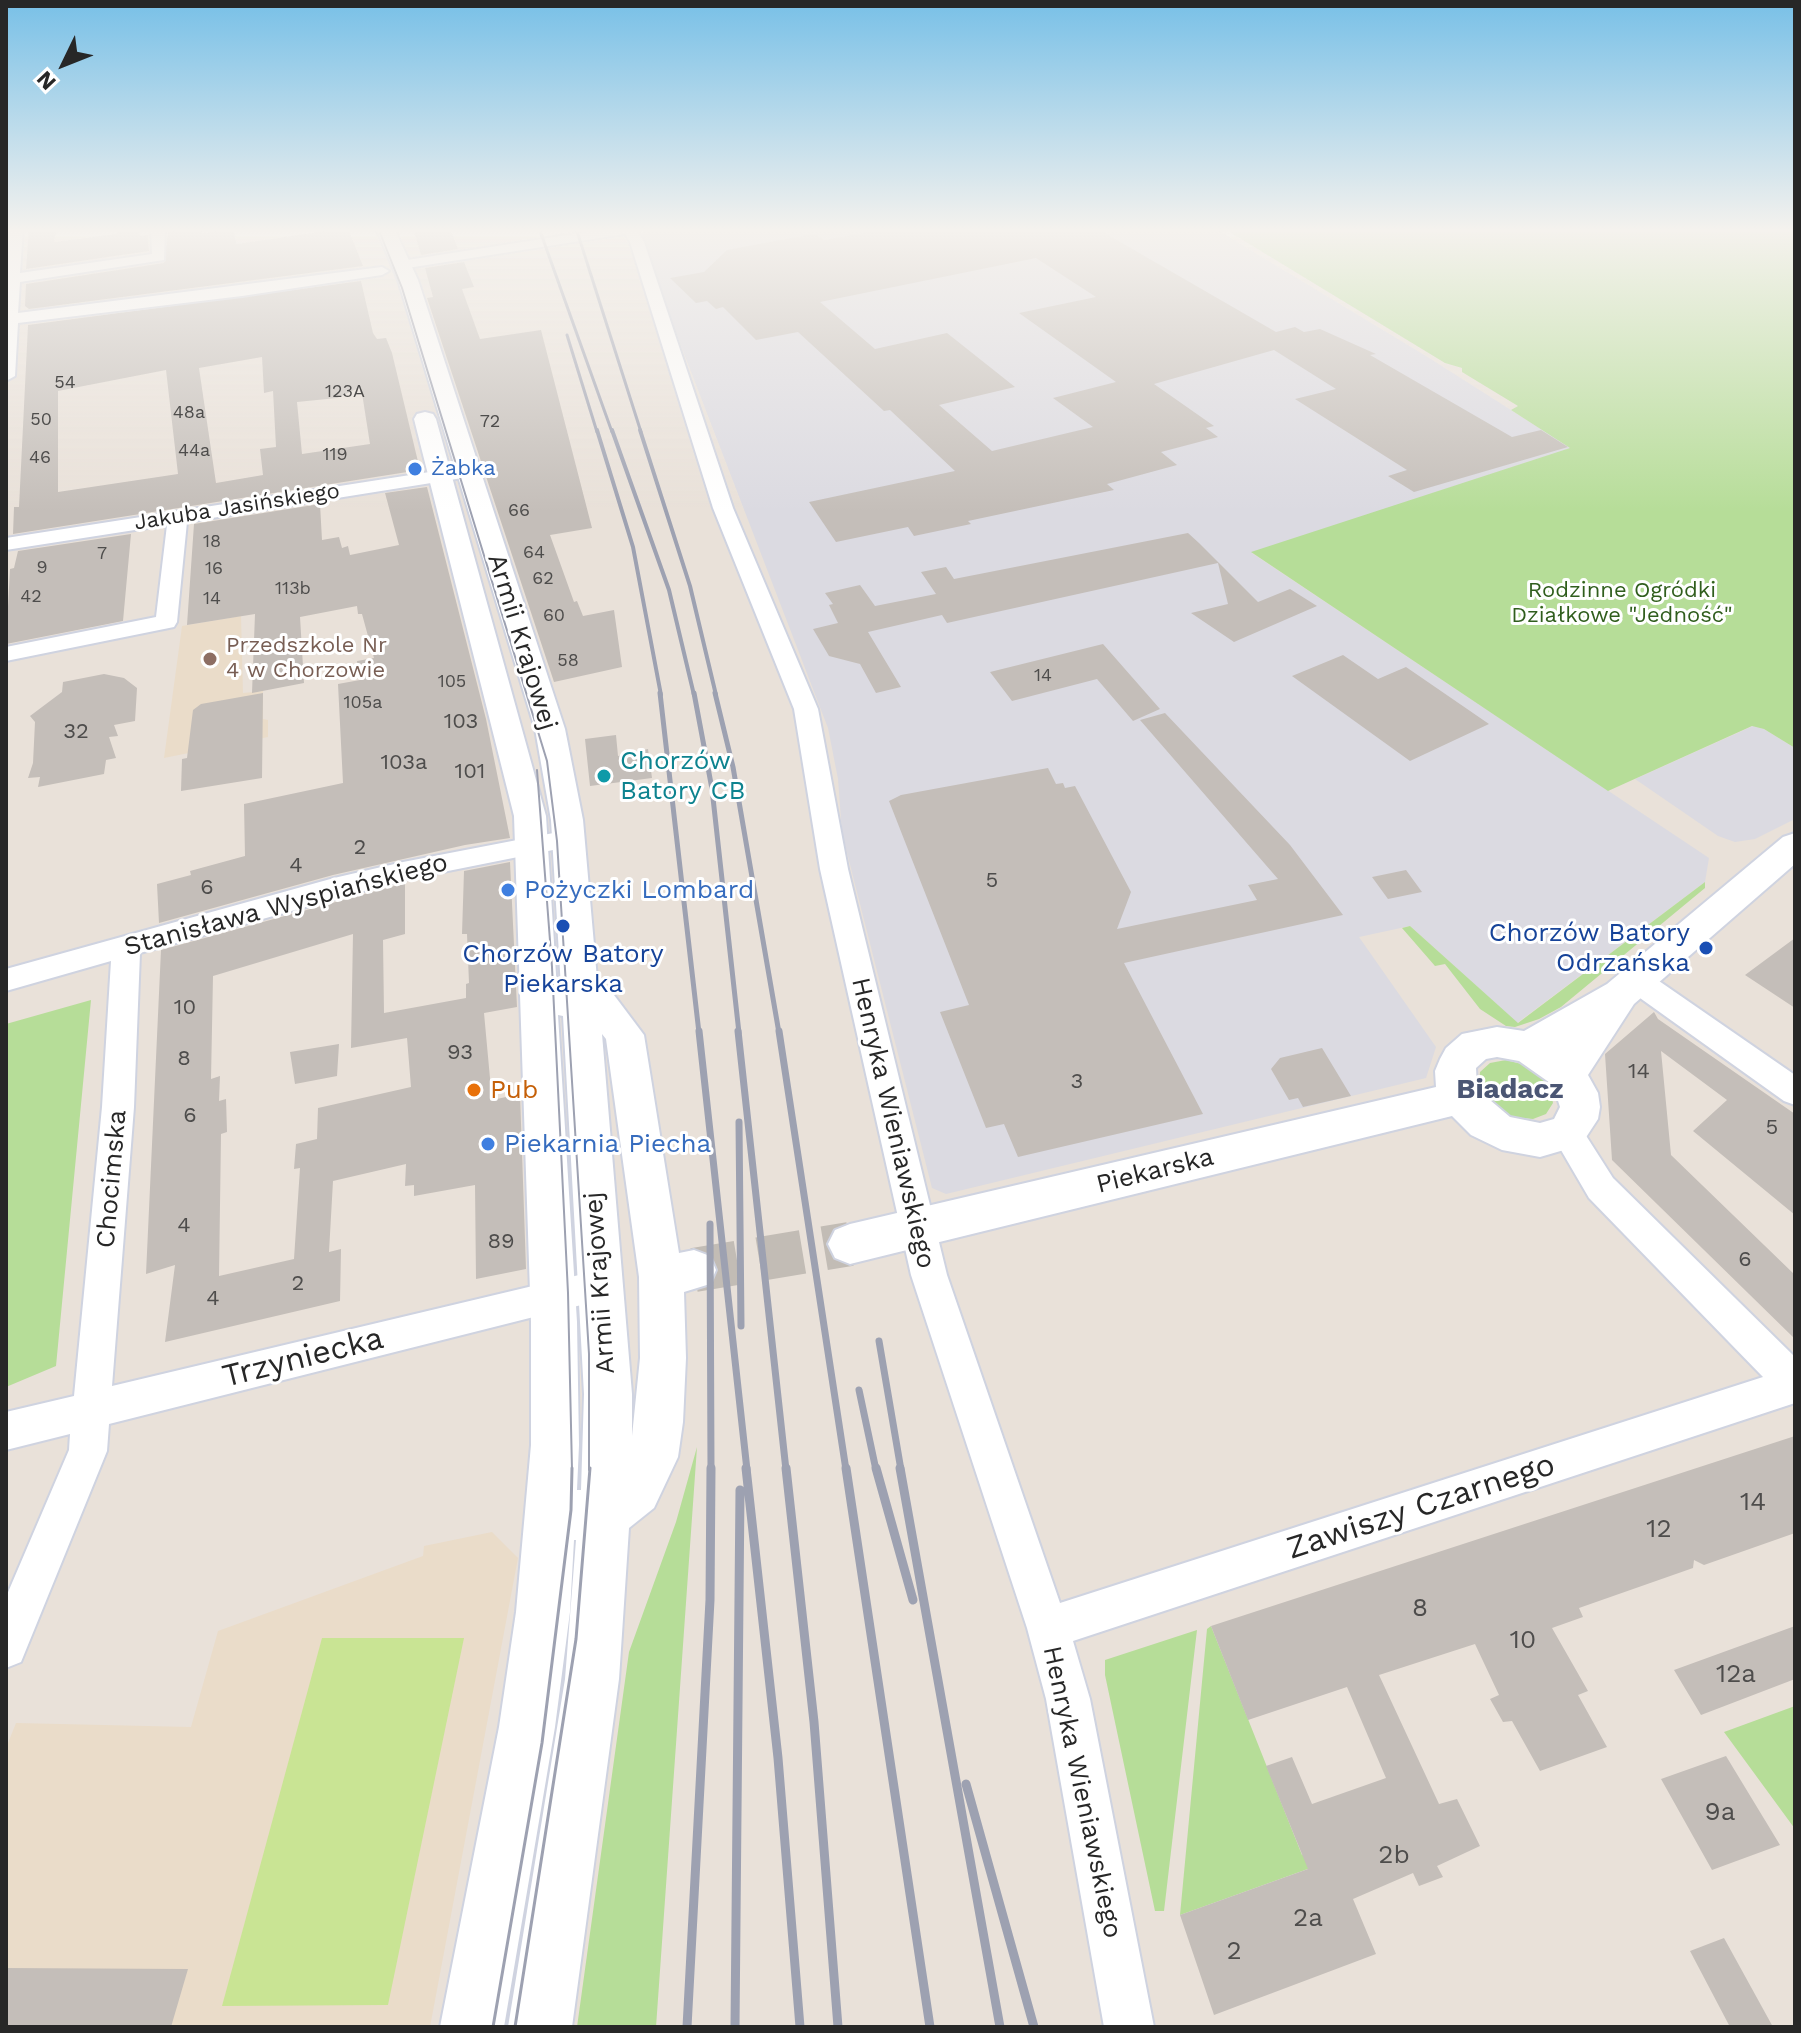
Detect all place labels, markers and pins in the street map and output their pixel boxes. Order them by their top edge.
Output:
place label: Żabka [431,456,496,482]
marker: Żabka [406,460,424,478]
place label: Przedszkole Nr 4 w Chorzowie [226,633,387,684]
marker: Przedszkole Nr 4 w Chorzowie [201,650,219,668]
place label: Chorzów Batory CB [620,745,745,806]
marker: Chorzów Batory CB [595,767,613,785]
place label: Pożyczki Lombard [524,874,754,906]
marker: Pożyczki Lombard [499,881,517,899]
marker: Chorzów Batory Piekarska [554,917,572,935]
place label: Chorzów Batory Odrzańska [1489,917,1690,978]
place label: Chorzów Batory Piekarska [462,938,664,1000]
marker: Chorzów Batory Odrzańska [1697,939,1715,957]
place label: Pub [490,1074,538,1106]
marker: Pub [465,1081,483,1099]
place label: Piekarnia Piecha [504,1128,711,1160]
marker: Piekarnia Piecha [479,1135,497,1153]

